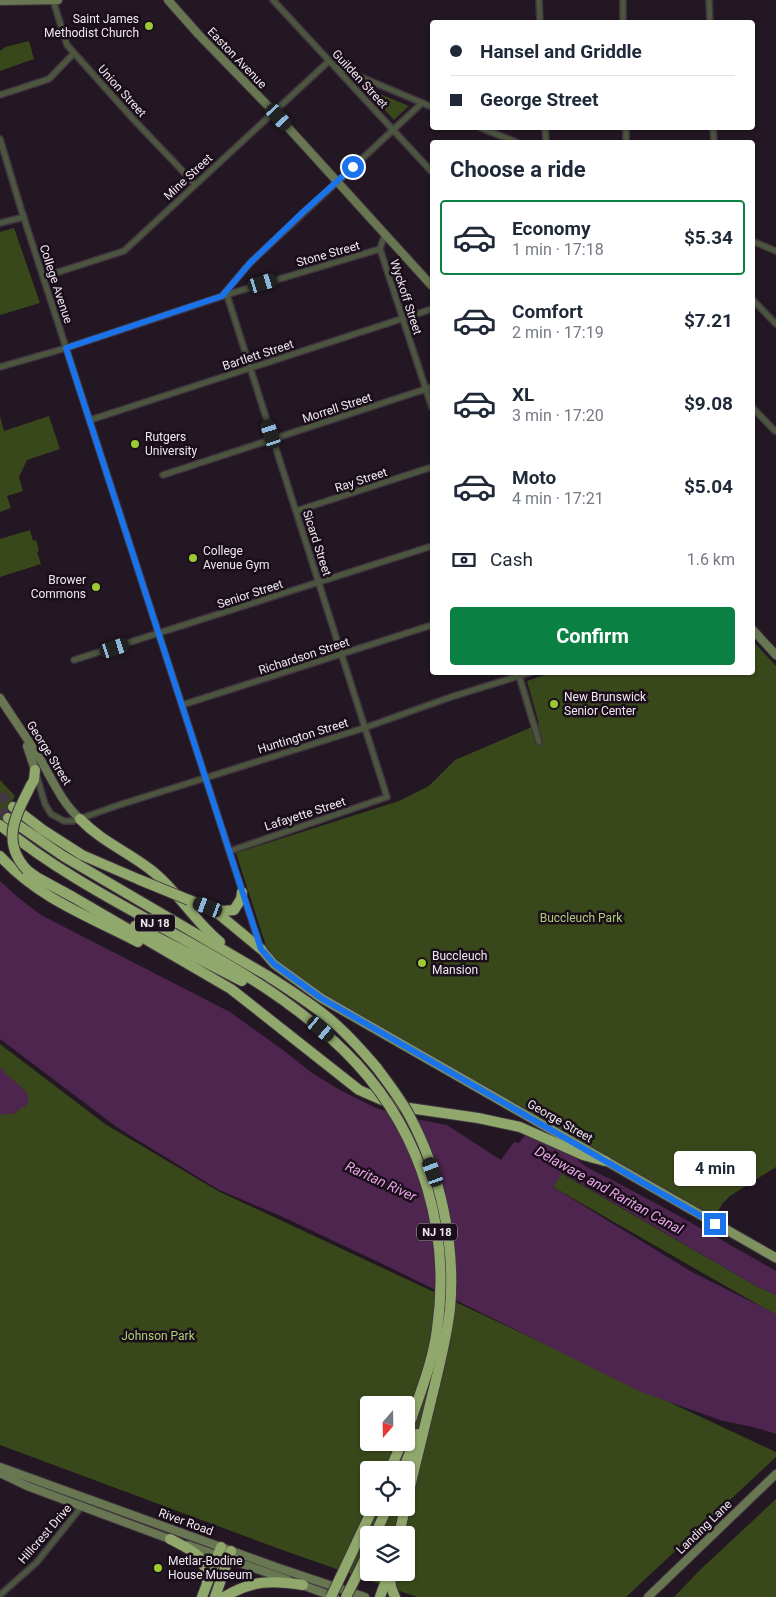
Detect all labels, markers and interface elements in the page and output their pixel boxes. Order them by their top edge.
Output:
place label: Saint James Methodist Church [44,12,139,40]
marker: Saint James Methodist Church [143,20,155,32]
street label: Easton Avenue [205,25,269,91]
text: Hansel and Griddle [480,40,642,63]
street label: Guilden Street [329,47,391,111]
street label: Union Street [95,62,149,120]
text: George Street [480,88,598,111]
car [263,101,294,133]
street label: Mine Street [161,151,215,203]
route start [342,156,364,178]
text: Choose a ride [450,157,586,182]
icon: car [452,215,497,260]
text: Economy [512,217,591,240]
text: $5.34 [684,226,733,249]
street label: Stone Street [295,238,361,270]
text: 1 min · 17:18 [512,240,604,259]
street label: College Avenue [37,243,75,325]
street label: Wyckoff Street [387,258,425,337]
car [246,271,279,295]
icon: car [452,298,497,343]
text: Comfort [512,300,583,323]
text: $7.21 [684,309,733,332]
text: 2 min · 17:19 [512,323,604,342]
street label: Bartlett Street [221,337,295,373]
icon: car [452,381,497,426]
text: XL [512,383,534,406]
street label: Morrell Street [301,390,374,426]
text: $9.08 [684,392,733,415]
text: 3 min · 17:20 [512,406,604,425]
car [259,417,282,451]
place label: Rutgers University [145,430,198,458]
marker: Rutgers University [129,438,141,450]
icon: car [452,464,497,509]
street label: Ray Street [333,465,389,495]
text: Moto [512,466,556,489]
text: $5.04 [684,475,733,498]
text: 4 min · 17:21 [512,489,604,508]
street label: Sicard Street [300,508,334,578]
place label: College Avenue Gym [203,544,270,572]
icon: cash [450,546,478,574]
text: Cash [490,548,533,571]
text: 1.6 km [687,550,735,569]
marker: College Avenue Gym [187,552,199,564]
place label: Brower Commons [31,573,86,601]
street label: Senior Street [215,577,285,611]
marker: Brower Commons [90,581,102,593]
button: Confirm [450,607,735,665]
street label: Richardson Street [257,635,351,677]
car [98,636,131,660]
place label: New Brunswick Senior Center [564,690,647,718]
marker: New Brunswick Senior Center [548,698,560,710]
street label: Huntington Street [256,716,350,756]
street label: George Street [24,718,74,788]
street label: Lafayette Street [263,794,347,834]
car [191,895,224,919]
park label: Buccleuch Park [540,911,623,925]
road number: NJ 18 [135,914,175,931]
place label: Buccleuch Mansion [432,949,487,977]
marker: Buccleuch Mansion [416,957,428,969]
car [304,1014,337,1044]
street label: George Street [525,1097,595,1145]
water label: Delaware and Raritan Canal [532,1143,686,1238]
callout: 4 min [674,1152,756,1186]
car [420,1155,445,1189]
water label: Raritan River [343,1158,419,1205]
text: 4 min [695,1159,735,1178]
route end [704,1213,726,1235]
road number: NJ 18 [417,1224,457,1240]
park label: Johnson Park [121,1329,196,1343]
north arrow [360,1396,415,1451]
map controls [360,1396,415,1581]
button: locate [360,1461,415,1516]
street label: Landing Lane [673,1497,735,1557]
street label: Hillcrest Drive [15,1501,75,1567]
street label: River Road [157,1506,215,1538]
button: layers [360,1526,415,1581]
place label: Metlar-Bodine House Museum [168,1554,252,1582]
marker: Metlar-Bodine House Museum [152,1562,164,1574]

